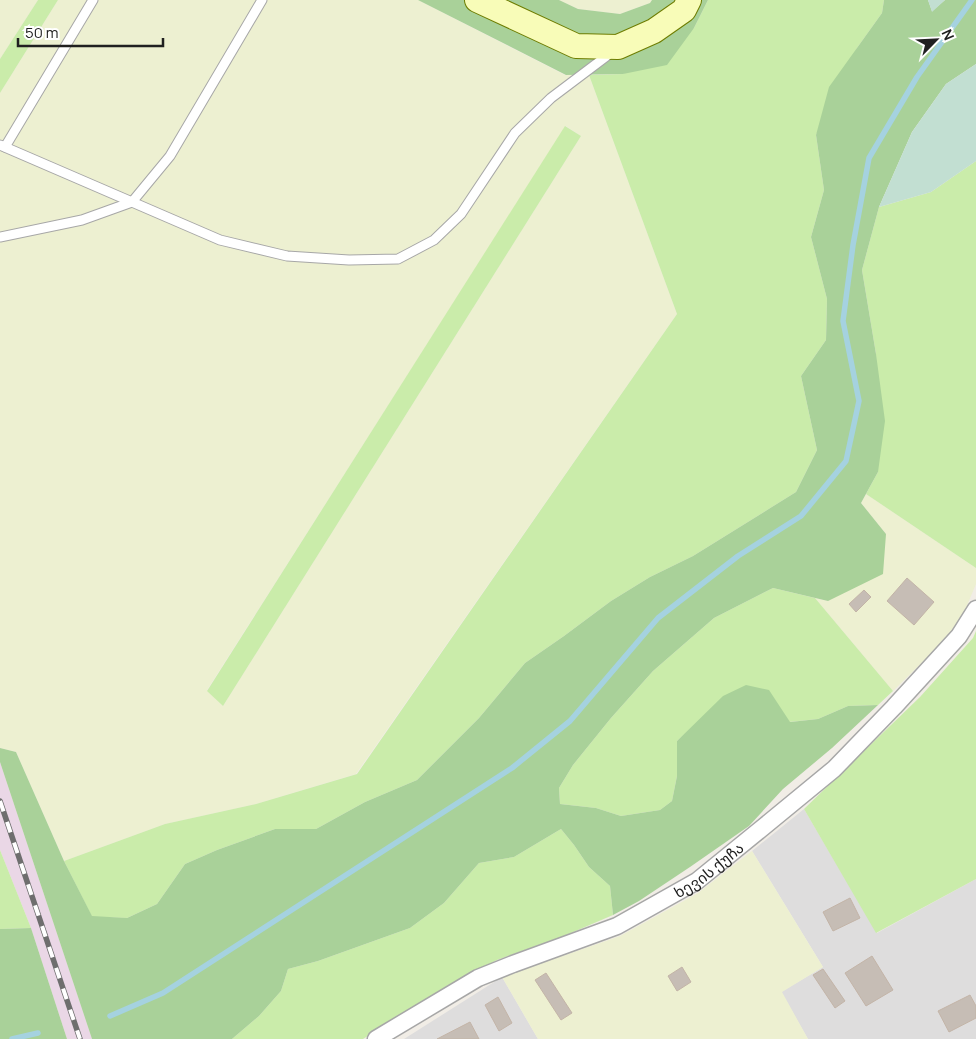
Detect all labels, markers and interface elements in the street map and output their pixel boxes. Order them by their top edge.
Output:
scale bar [18,15,162,47]
north arrow [911,15,961,65]
text: 50 m [25,22,59,43]
text: N [938,26,959,43]
street label: ხევის ქუჩა [670,837,748,902]

